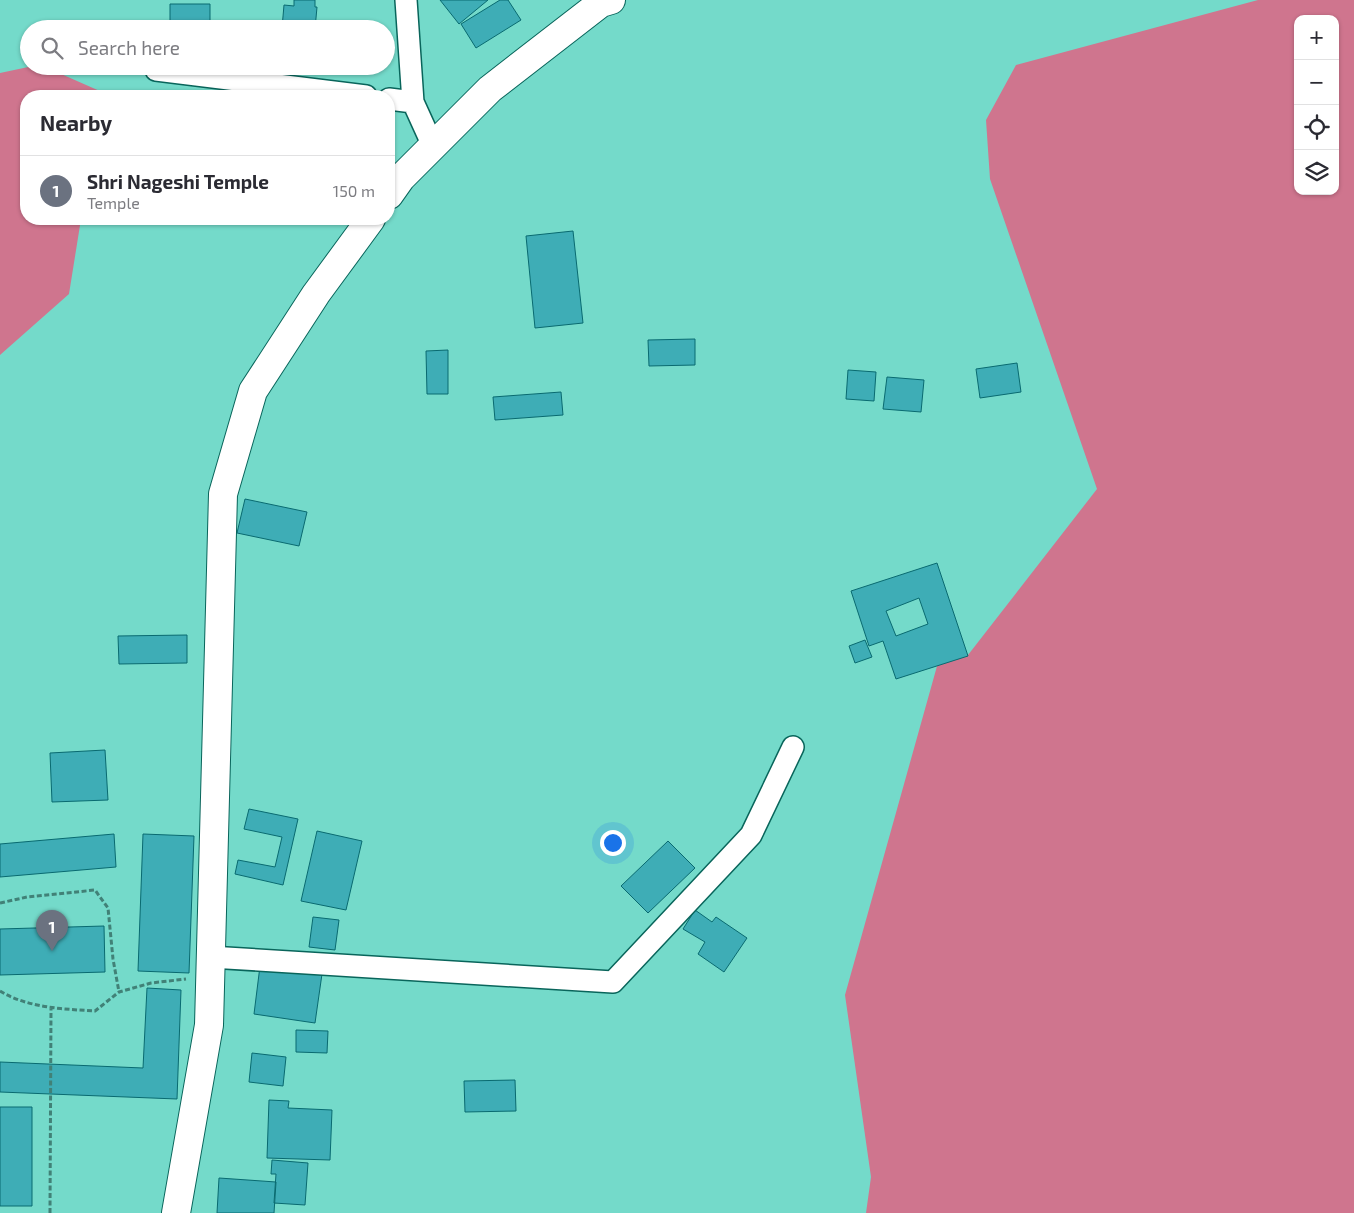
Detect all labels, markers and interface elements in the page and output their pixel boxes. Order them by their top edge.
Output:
map controls [1294,15,1339,195]
button: + [1294,15,1339,60]
search box [20,20,395,75]
icon: search [38,34,66,62]
text: Search here [78,36,180,59]
button: − [1294,60,1339,105]
button: locate [1294,105,1339,150]
text: Nearby [40,110,112,135]
button: layers [1294,150,1339,195]
text: Shri Nageshi Temple [87,170,269,193]
text: 1 [53,181,59,200]
text: 150 m [333,181,375,200]
text: Temple [87,193,140,212]
your location [600,830,626,856]
pin: 1 [36,910,68,951]

